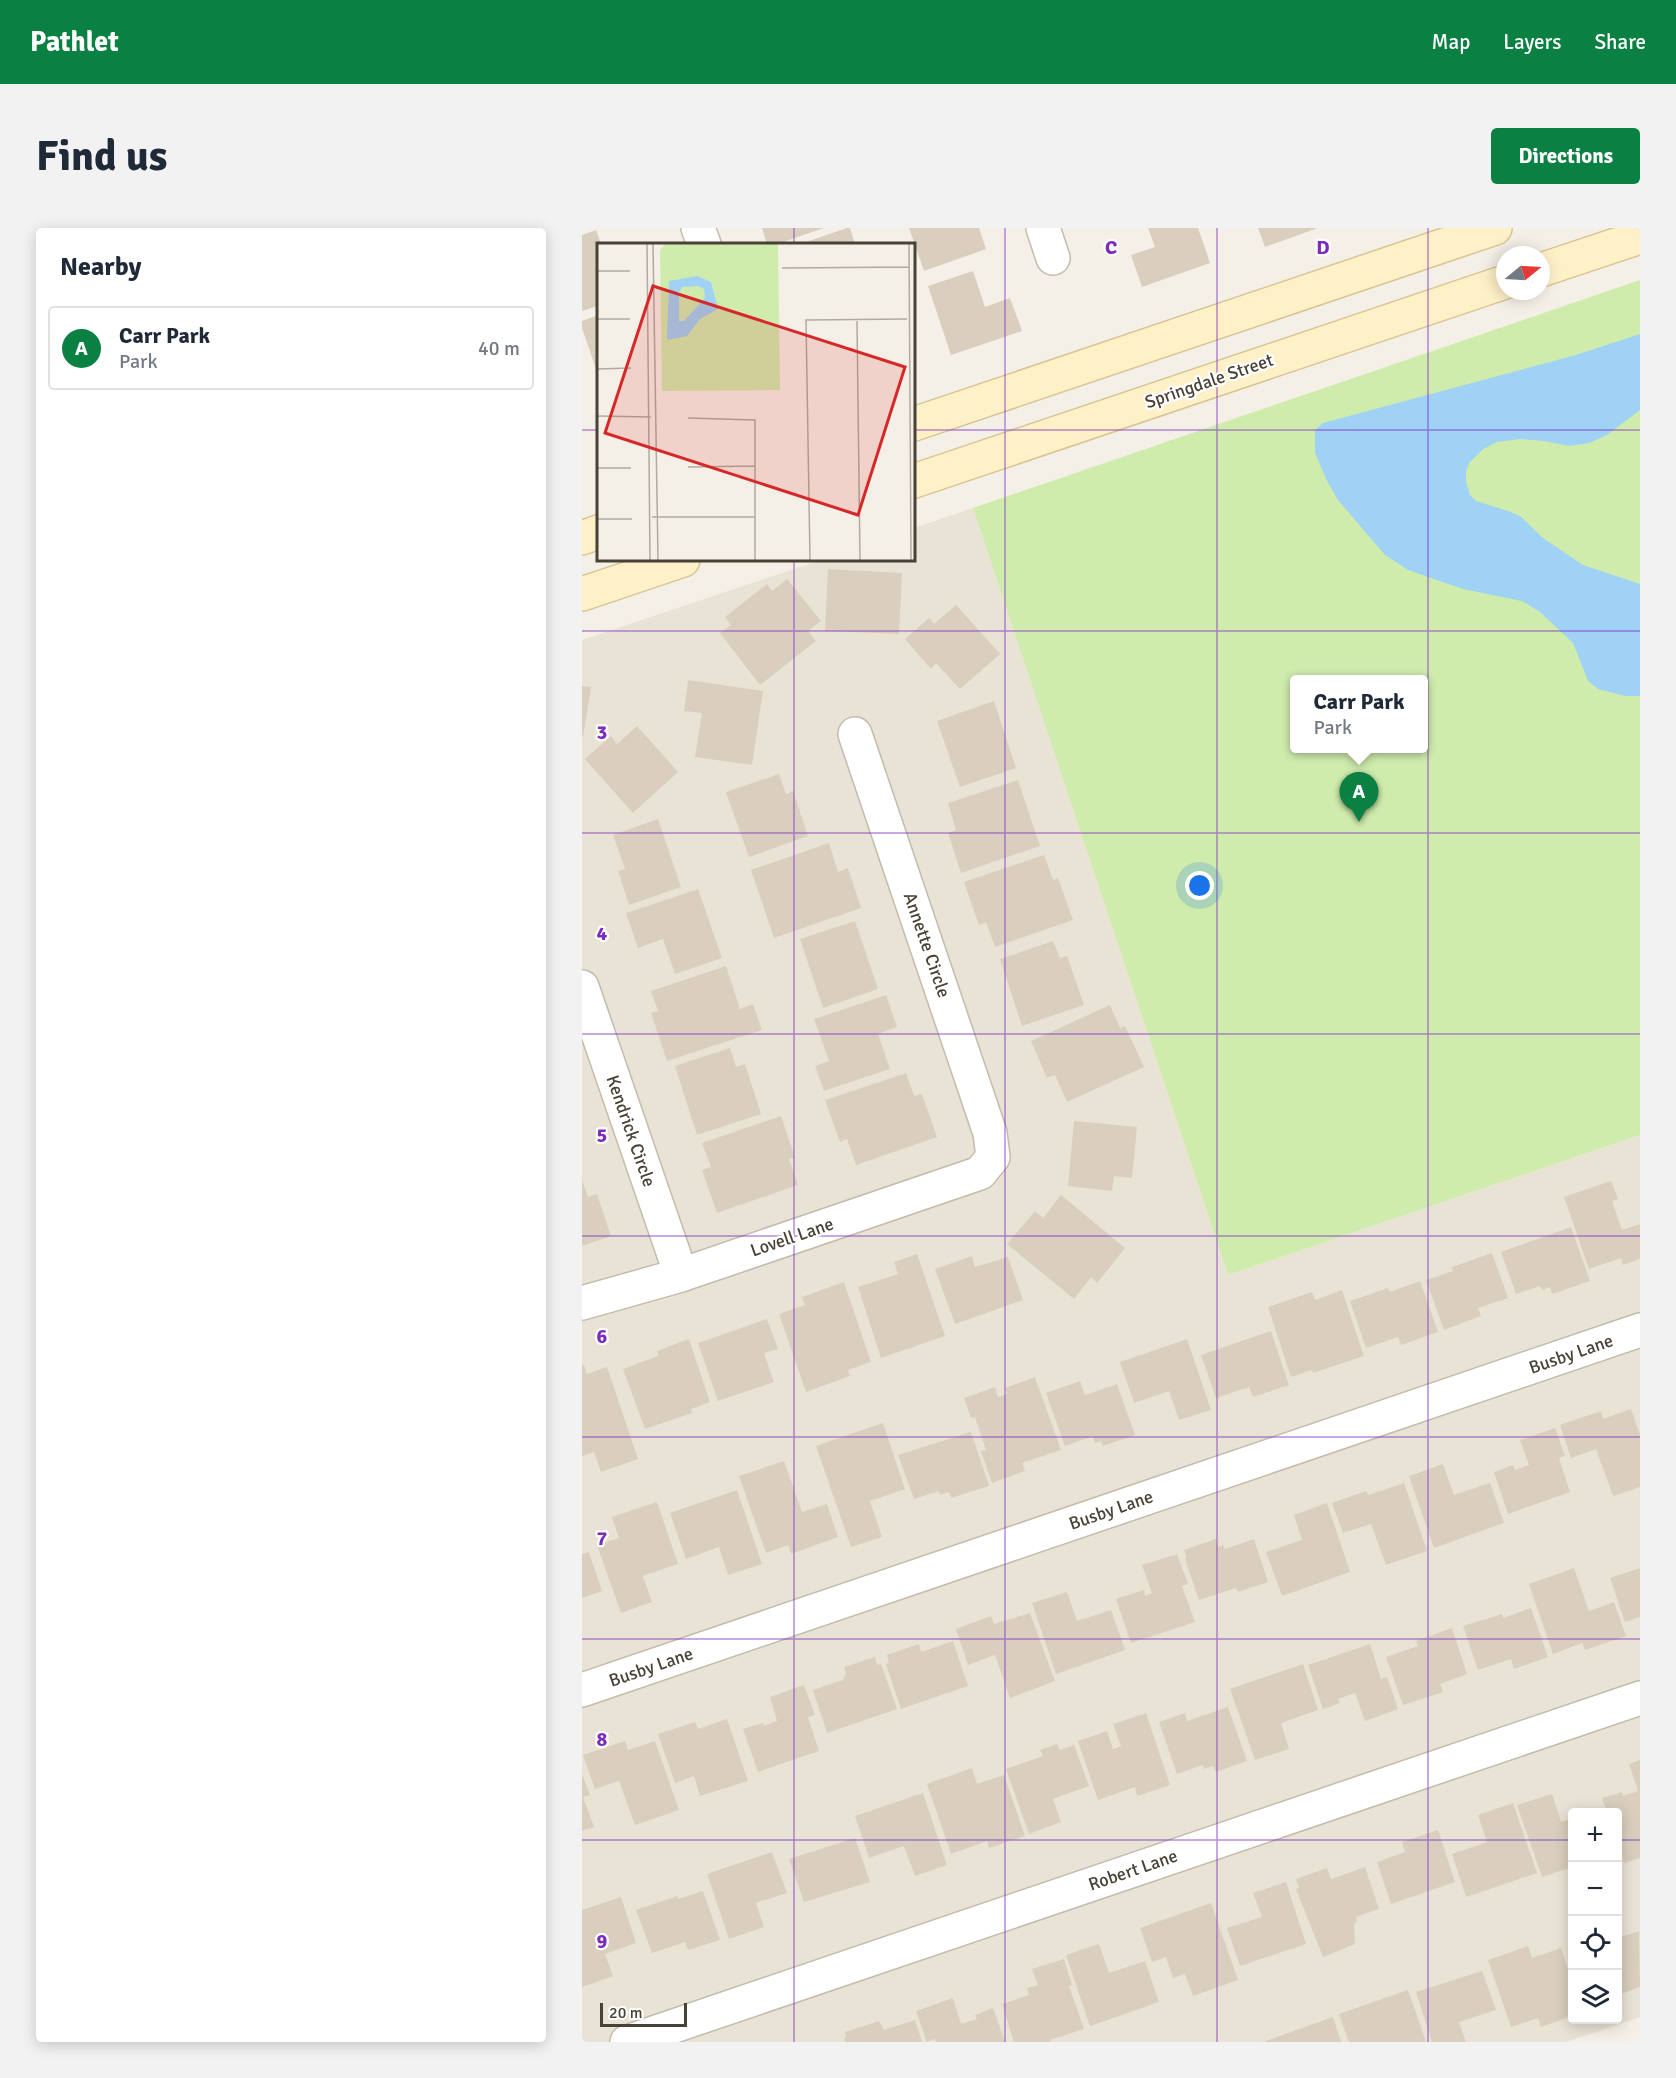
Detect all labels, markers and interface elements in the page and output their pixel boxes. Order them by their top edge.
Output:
text: Pathlet [30,25,119,59]
text: Map [1432,29,1470,55]
text: Layers [1503,29,1561,55]
text: Share [1594,29,1646,55]
button: Directions [1491,128,1640,184]
text: Find us [36,131,167,182]
text: C [1105,235,1117,260]
text: D [1316,235,1330,260]
inset map [597,243,915,561]
north arrow [1496,246,1550,300]
text: Nearby [60,251,141,283]
text: Carr Park [119,322,210,349]
text: A [75,336,88,361]
text: 40 m [478,336,520,361]
text: Park [119,349,157,374]
street label: Springdale Street [1142,349,1276,413]
popup [1290,675,1428,753]
text: Carr Park [1313,688,1405,715]
text: Park [1313,715,1352,740]
text: 3 [597,720,607,745]
pin: A [1340,772,1378,822]
your location [1185,871,1214,900]
street label: Annette Circle [899,890,955,1000]
text: 4 [597,921,608,946]
street label: Kendrick Circle [602,1072,660,1190]
text: 5 [597,1123,607,1148]
street label: Lovell Lane [747,1213,837,1261]
text: 6 [597,1324,608,1349]
street label: Busby Lane [1526,1329,1616,1379]
street label: Busby Lane [1066,1485,1156,1535]
text: 7 [597,1526,608,1551]
street label: Busby Lane [606,1642,696,1692]
text: 8 [597,1727,608,1752]
map controls [1568,1808,1622,2024]
button: + [1568,1808,1622,1862]
street label: Robert Lane [1086,1844,1180,1896]
button: − [1568,1862,1622,1916]
button: locate [1568,1916,1622,1970]
text: 9 [597,1929,608,1954]
button: layers [1568,1970,1622,2024]
scale bar [600,2000,687,2028]
text: 20 m [609,2003,643,2023]

